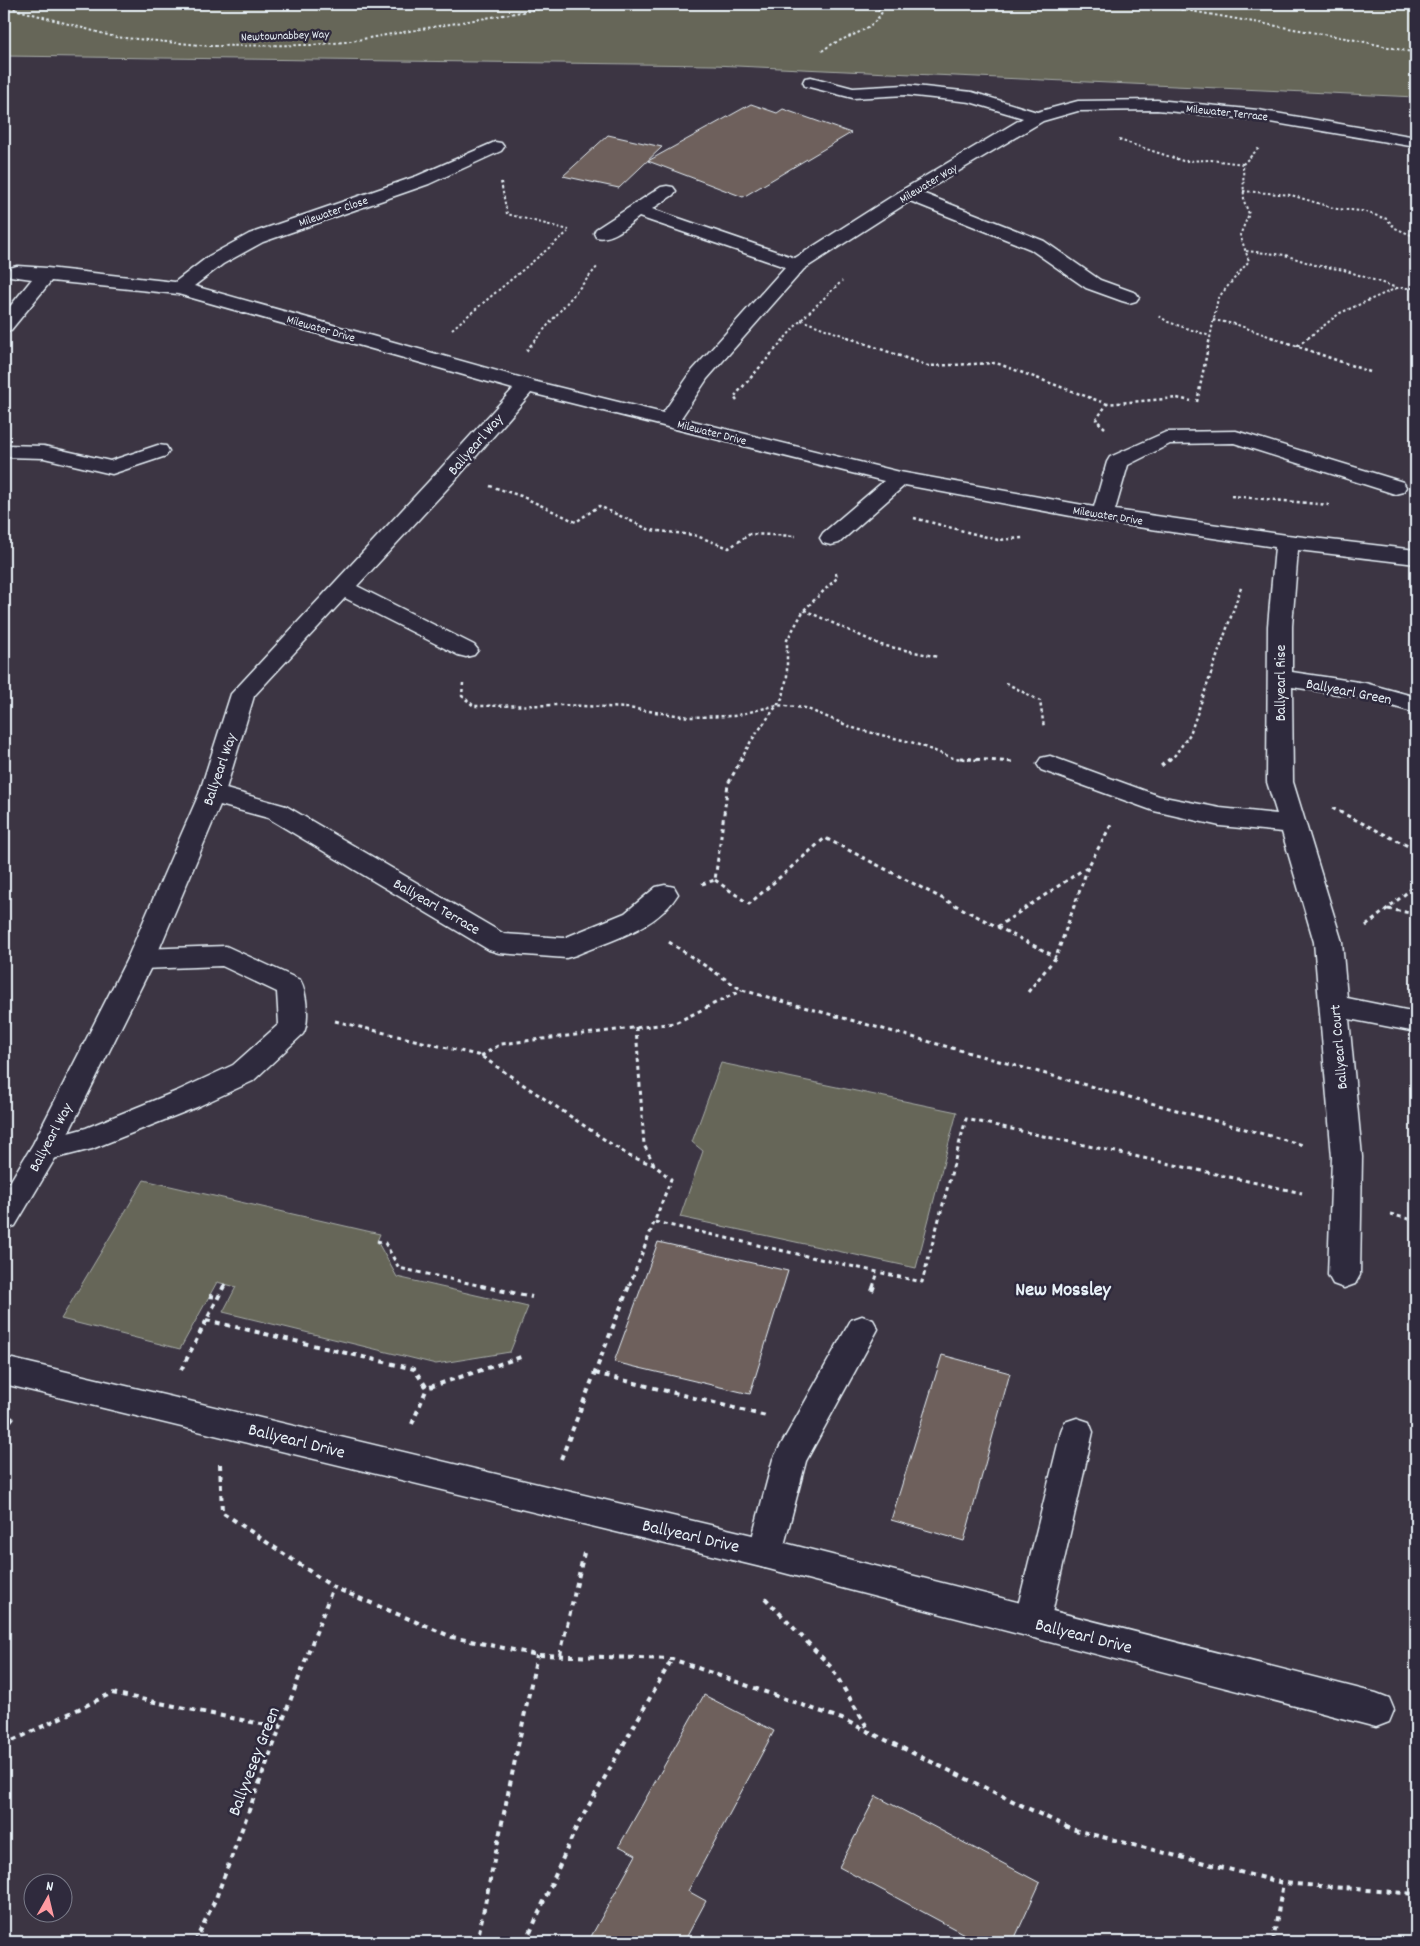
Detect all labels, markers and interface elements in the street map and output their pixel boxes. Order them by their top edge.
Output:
street label: Newtownabbey Way [241,26,331,47]
street label: Milewater Terrace [1185,101,1269,126]
street label: Milewater Way [897,160,962,208]
street label: Milewater Close [297,193,370,232]
street label: Milewater Drive [284,312,357,347]
street label: Ballyearl Way [444,409,510,481]
street label: Milewater Drive [675,417,748,450]
street label: Milewater Drive [1071,503,1144,530]
street label: Ballyearl Rise [1271,644,1293,721]
street label: Ballyearl Green [1304,674,1393,712]
street label: Ballyearl Way [198,730,244,809]
street label: Ballyearl Terrace [389,874,484,942]
street label: Ballyearl Court [1325,1003,1355,1090]
street label: Ballyearl Way [24,1099,80,1176]
district label: New Mossley [1015,1277,1112,1305]
street label: Ballyearl Drive [245,1418,348,1467]
street label: Ballyearl Drive [639,1514,742,1561]
street label: Ballyearl Drive [1032,1613,1135,1662]
street label: Ballyvesey Green [223,1704,288,1820]
north arrow [22,1874,72,1924]
text: N [45,1877,54,1898]

